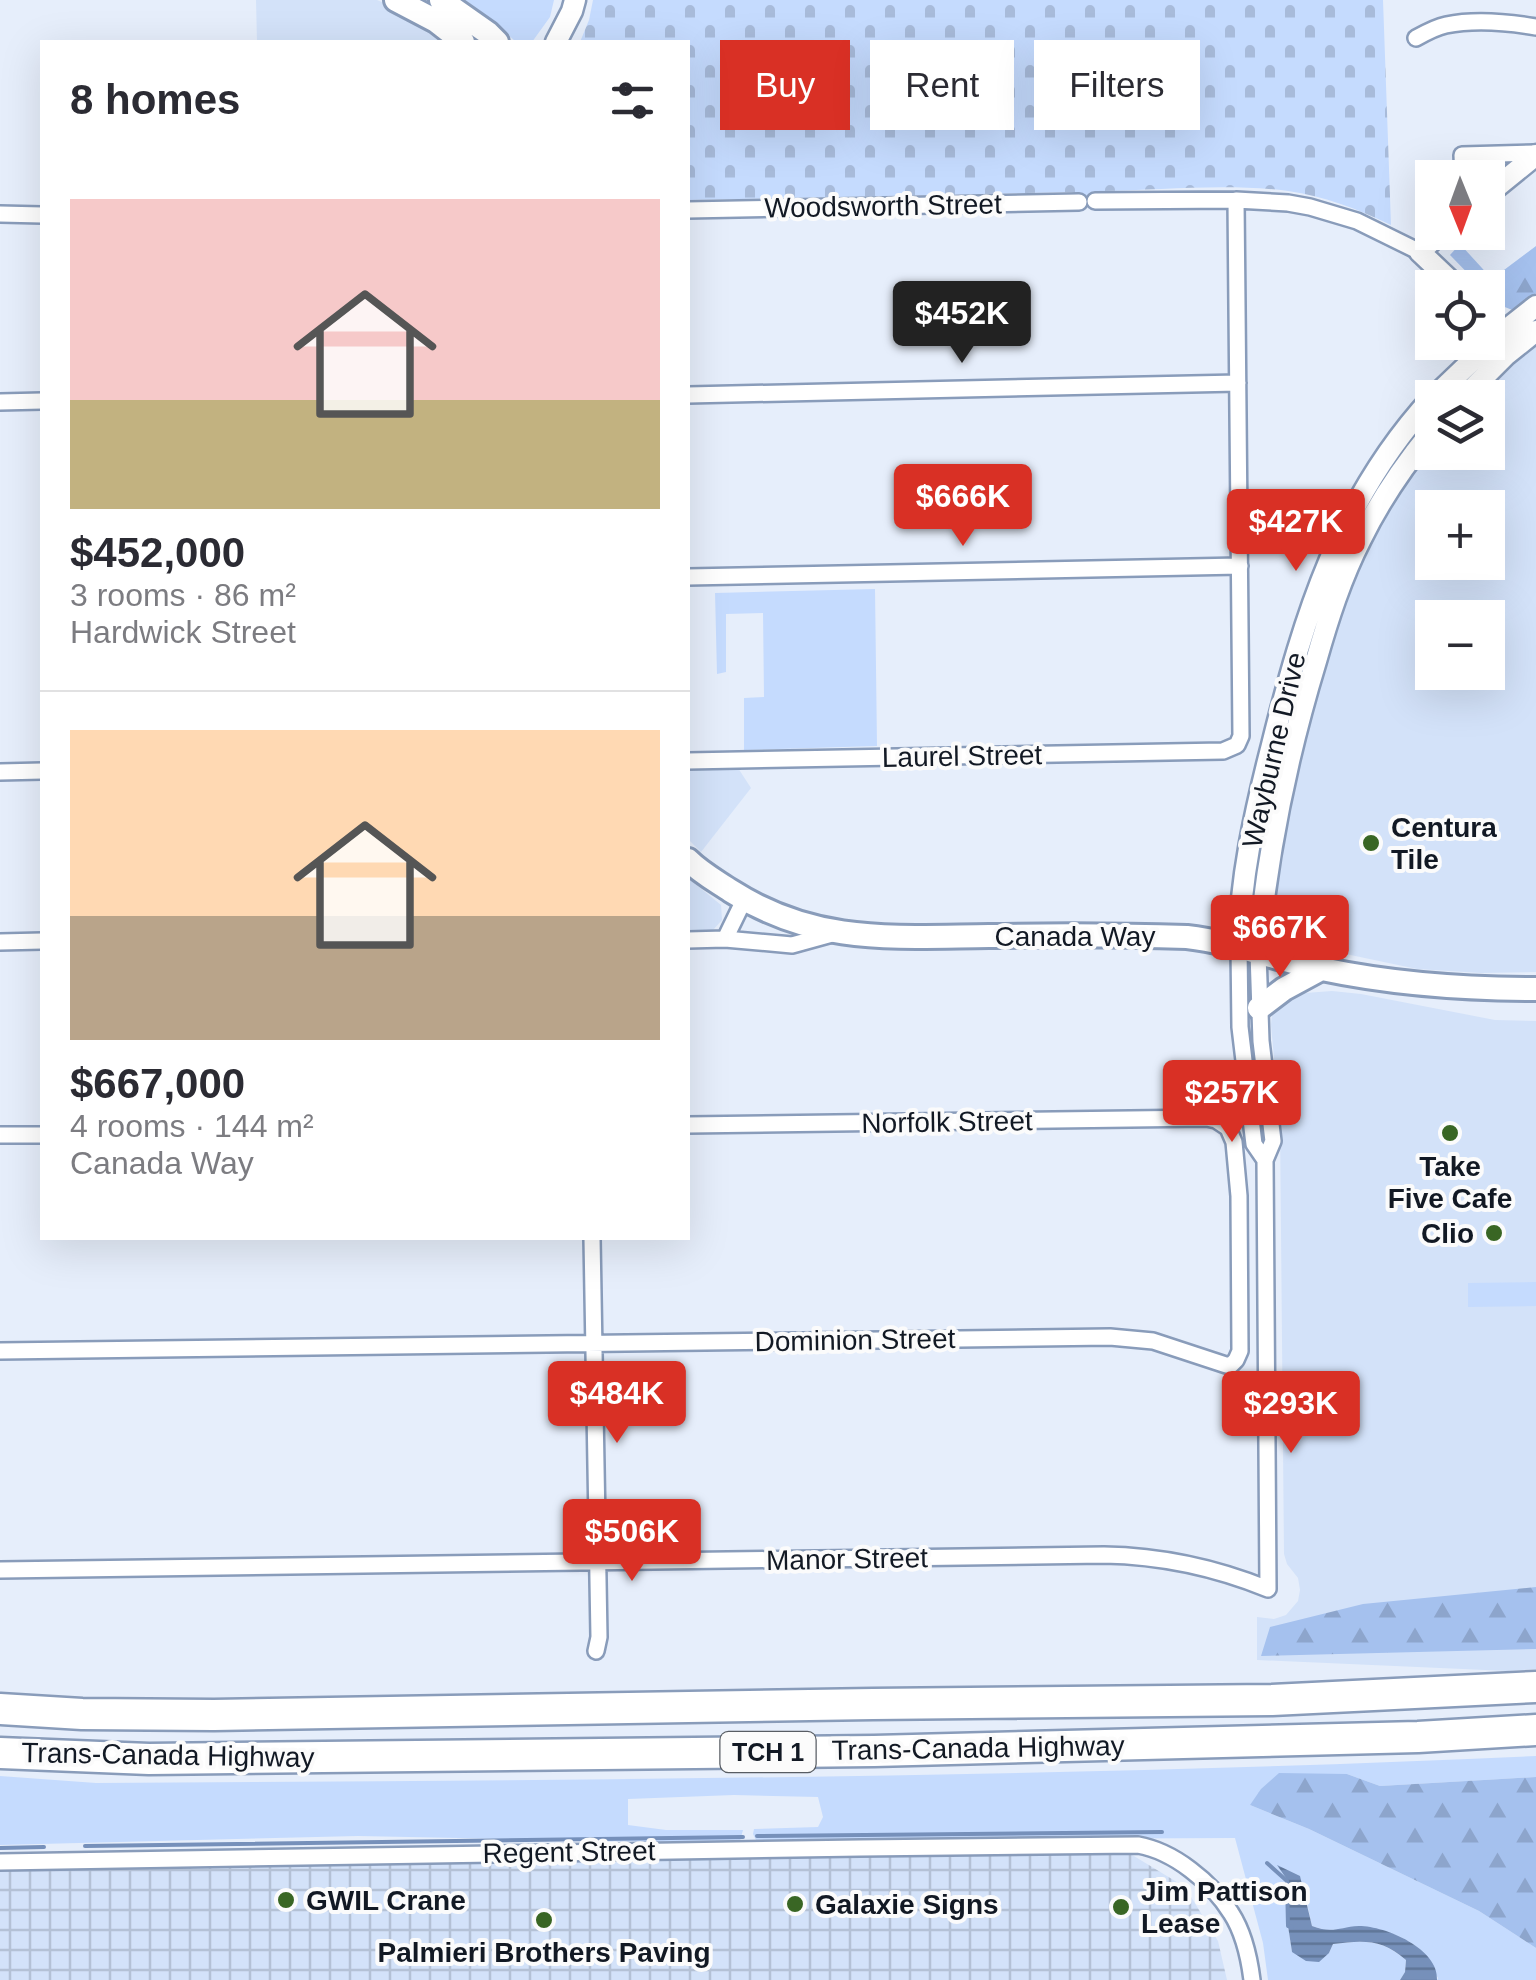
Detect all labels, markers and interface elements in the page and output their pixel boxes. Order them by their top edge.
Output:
chip: Buy [720,40,850,130]
chip: Rent [870,40,1014,130]
chip: Filters [1034,40,1200,130]
icon: filters [605,73,660,128]
text: 8 homes [70,76,240,123]
north arrow [1415,160,1505,250]
map controls [1415,160,1505,690]
street label: Woodsworth Street [764,188,1002,224]
icon: home [275,264,455,444]
button: locate [1415,270,1505,360]
pin: $452K [892,281,1032,366]
text: $452K [915,295,1009,331]
button: layers [1415,380,1505,470]
pin: $666K [893,464,1033,549]
text: $666K [916,478,1010,514]
pin: $427K [1226,489,1366,574]
button: + [1415,490,1505,580]
text: $427K [1249,503,1343,539]
text: $452,000 [70,529,245,576]
text: 3 rooms · 86 m² [70,577,296,613]
button: − [1415,600,1505,690]
text: Hardwick Street [70,614,296,650]
street label: Wayburne Drive [1236,649,1312,851]
street label: Laurel Street [882,739,1043,773]
icon: home [275,795,455,975]
place label: Centura Tile [1391,812,1497,875]
marker: Centura Tile [1360,832,1382,854]
pin: $667K [1210,895,1350,980]
text: $667K [1233,909,1327,945]
street label: Canada Way [995,921,1155,952]
text: $667,000 [70,1060,245,1107]
pin: $257K [1162,1060,1302,1145]
text: $257K [1185,1074,1279,1110]
street label: Norfolk Street [861,1105,1033,1139]
text: 4 rooms · 144 m² [70,1108,314,1144]
marker: Take Five Cafe [1439,1122,1461,1144]
text: Canada Way [70,1145,254,1181]
place label: Take Five Cafe [1388,1151,1512,1214]
place label: Clio [1421,1218,1474,1249]
marker: Clio [1483,1222,1505,1244]
street label: Dominion Street [754,1323,956,1357]
pin: $484K [547,1361,687,1446]
pin: $293K [1221,1371,1361,1456]
text: $484K [570,1375,664,1411]
text: $293K [1244,1385,1338,1421]
pin: $506K [562,1499,702,1584]
text: $506K [585,1513,679,1549]
street label: Manor Street [766,1542,928,1576]
street label: Trans-Canada Highway [831,1730,1125,1766]
road number: TCH 1 [720,1732,816,1772]
street label: Trans-Canada Highway [21,1737,315,1773]
street label: Regent Street [482,1835,656,1869]
place label: Jim Pattison Lease [1141,1876,1307,1939]
place label: GWIL Crane [306,1885,466,1916]
marker: GWIL Crane [275,1889,297,1911]
place label: Galaxie Signs [815,1889,999,1920]
marker: Galaxie Signs [784,1893,806,1915]
marker: Jim Pattison Lease [1110,1896,1132,1918]
marker: Palmieri Brothers Paving [533,1909,555,1931]
place label: Palmieri Brothers Paving [377,1937,711,1968]

